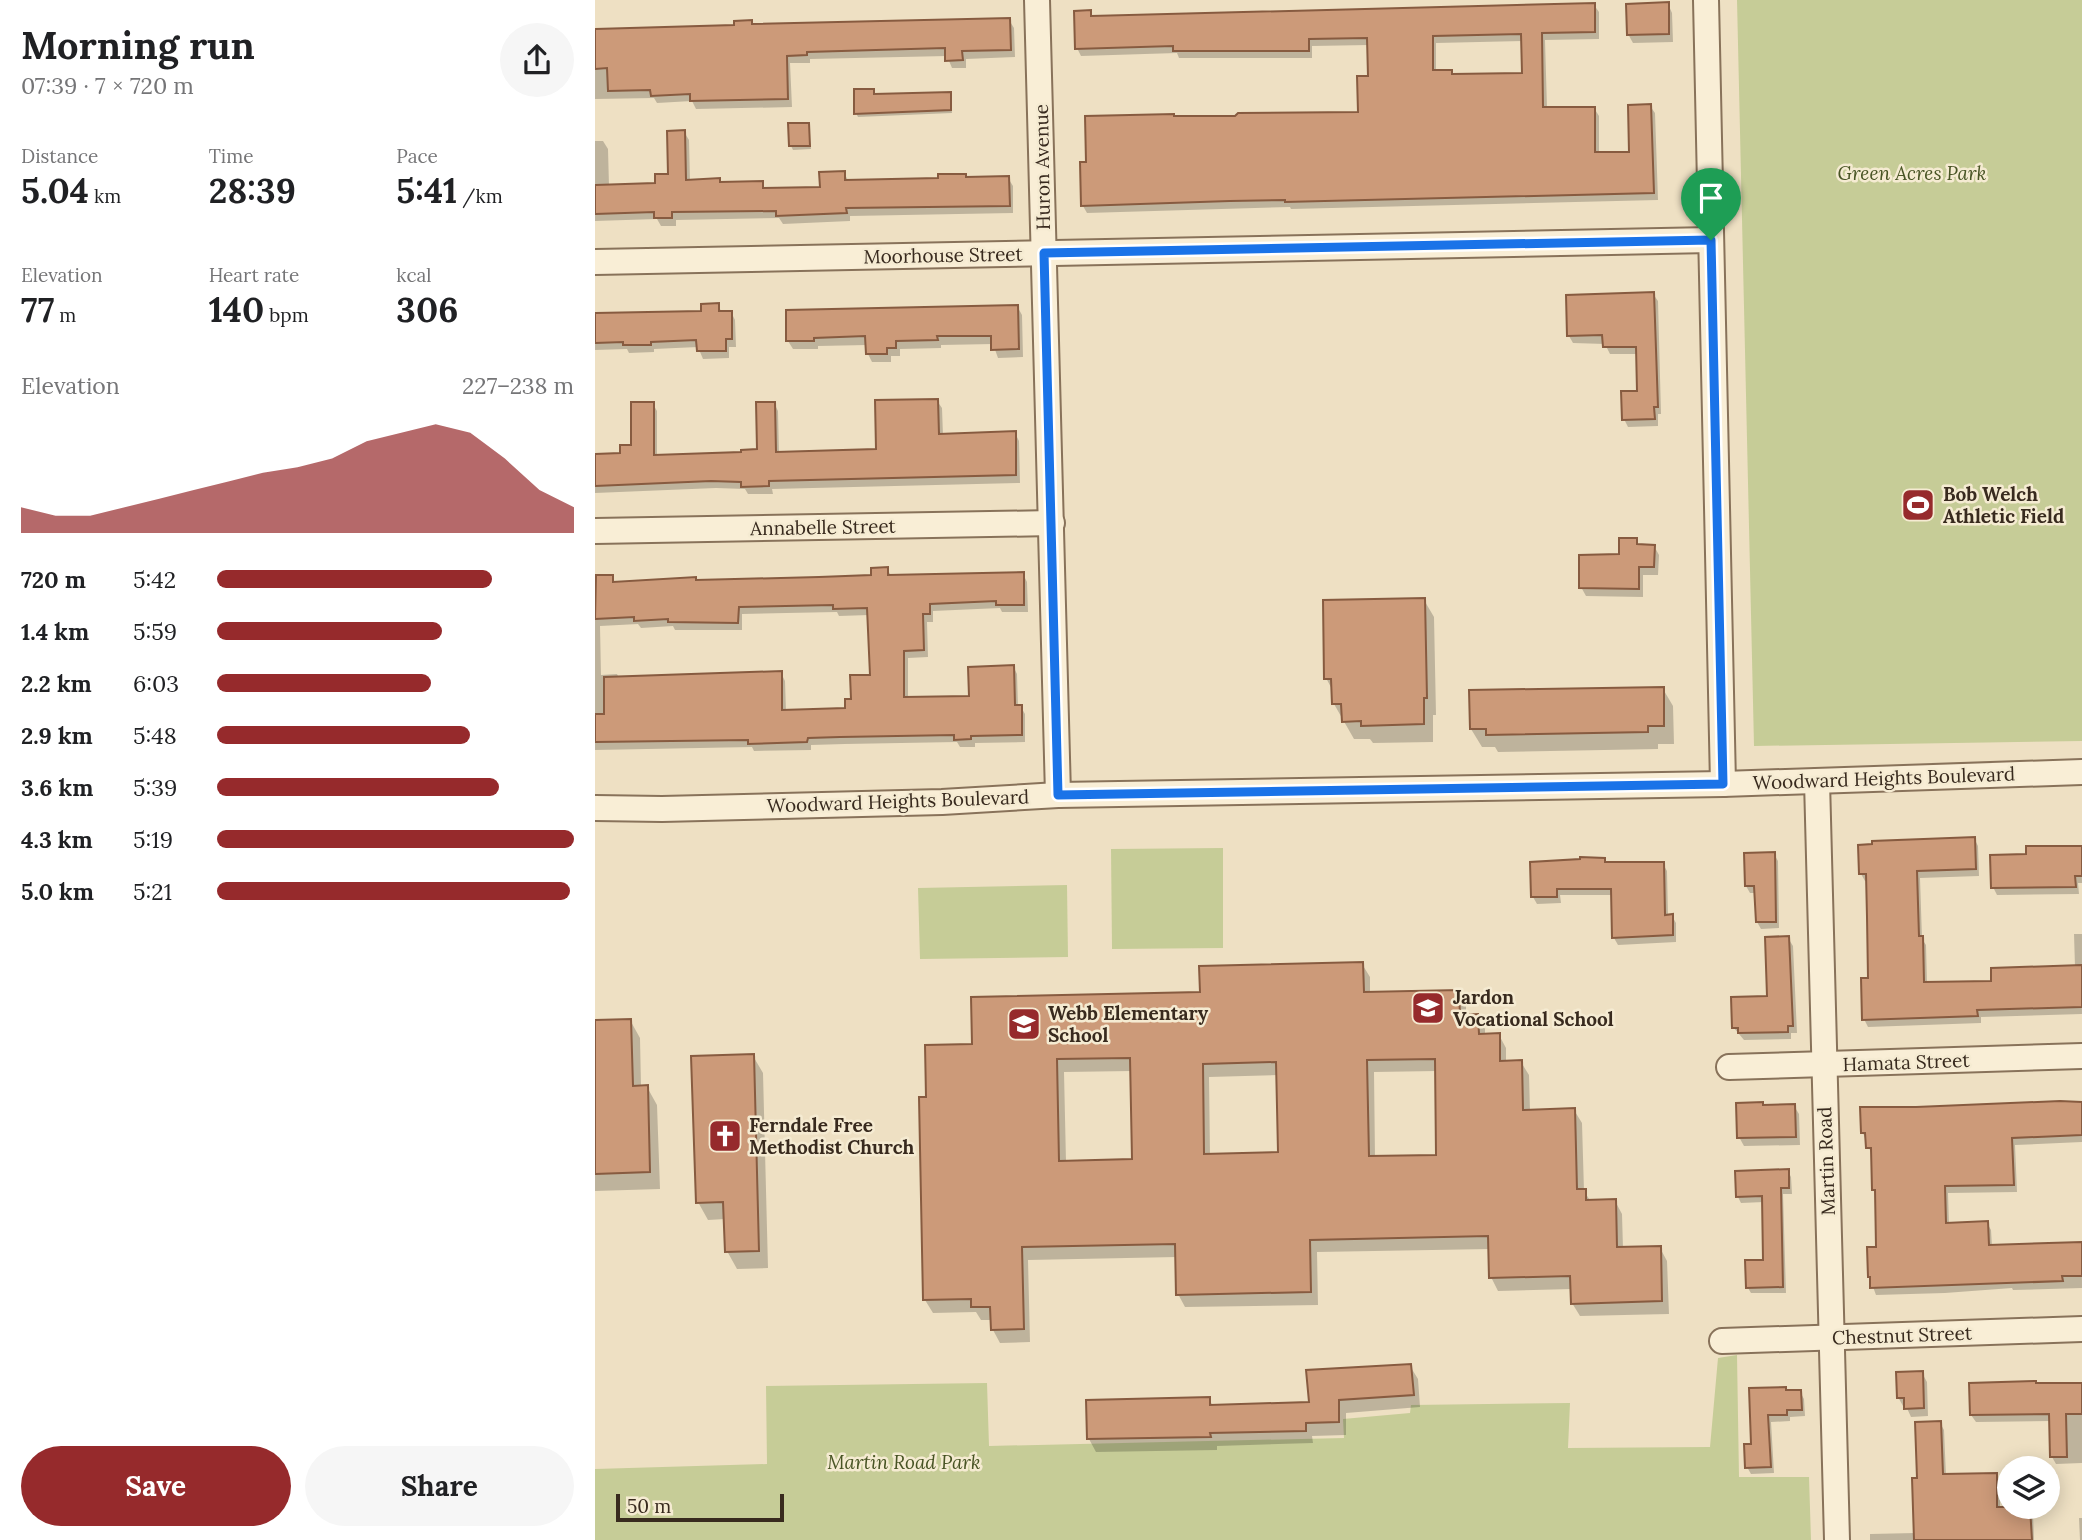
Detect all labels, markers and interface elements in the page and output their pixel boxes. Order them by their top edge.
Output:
text: Morning run [21,21,255,69]
button: share [500,23,574,97]
text: 07:39 · 7 × 720 m [21,71,194,100]
street label: Huron Avenue [1029,104,1055,230]
text: Distance [21,144,98,168]
text: Time [209,144,253,168]
text: Pace [396,144,438,168]
park label: Green Acres Park [1838,161,1987,185]
text: 5.04 [21,168,89,213]
text: 28:39 [209,168,296,213]
text: 5:41 [396,168,457,213]
pin [1681,168,1741,240]
icon: arrive [1692,179,1730,217]
text: km [89,184,121,208]
text: /km [457,184,503,208]
street label: Moorhouse Street [863,242,1024,268]
text: Elevation [21,263,103,287]
text: Heart rate [209,263,299,287]
text: kcal [396,263,431,287]
text: 77 [21,287,54,332]
text: 140 [209,287,264,332]
text: 306 [396,287,458,332]
text: m [54,303,76,327]
text: bpm [264,303,309,327]
text: Elevation [21,371,120,400]
text: 227–238 m [462,371,574,400]
place label: Bob Welch Athletic Field [1943,482,2064,528]
sports icon: Bob Welch Athletic Field [1899,486,1937,524]
street label: Annabelle Street [749,514,897,540]
text: 720 m [21,565,86,594]
text: 5:42 [133,565,176,594]
text: 1.4 km [21,617,89,646]
text: 5:59 [133,617,177,646]
text: 2.2 km [21,669,92,698]
text: 6:03 [133,669,179,698]
text: 2.9 km [21,721,93,750]
text: 5:48 [133,721,177,750]
street label: Woodward Heights Boulevard [1752,761,2016,795]
text: 3.6 km [21,773,93,802]
text: 5:39 [133,773,177,802]
street label: Woodward Heights Boulevard [766,784,1030,818]
text: 4.3 km [21,825,93,854]
text: 5:19 [133,825,173,854]
text: 5.0 km [21,877,94,906]
text: 5:21 [133,877,172,906]
place label: Jardon Vocational School [1453,985,1614,1031]
school or university icon: Jardon Vocational School [1409,989,1447,1027]
place label: Webb Elementary School [1048,1001,1209,1047]
school or university icon: Webb Elementary School [1005,1005,1043,1043]
street label: Hamata Street [1842,1048,1971,1076]
street label: Martin Road [1812,1106,1840,1216]
place label: Ferndale Free Methodist Church [749,1113,915,1159]
church icon: Ferndale Free Methodist Church [706,1117,744,1155]
street label: Chestnut Street [1832,1321,1973,1349]
button: Save [21,1446,291,1526]
button: Share [305,1446,574,1526]
park label: Martin Road Park [827,1450,981,1474]
map controls [1997,1456,2060,1519]
button: layers [1997,1456,2060,1519]
scale bar [616,1491,784,1523]
text: 50 m [627,1494,671,1518]

